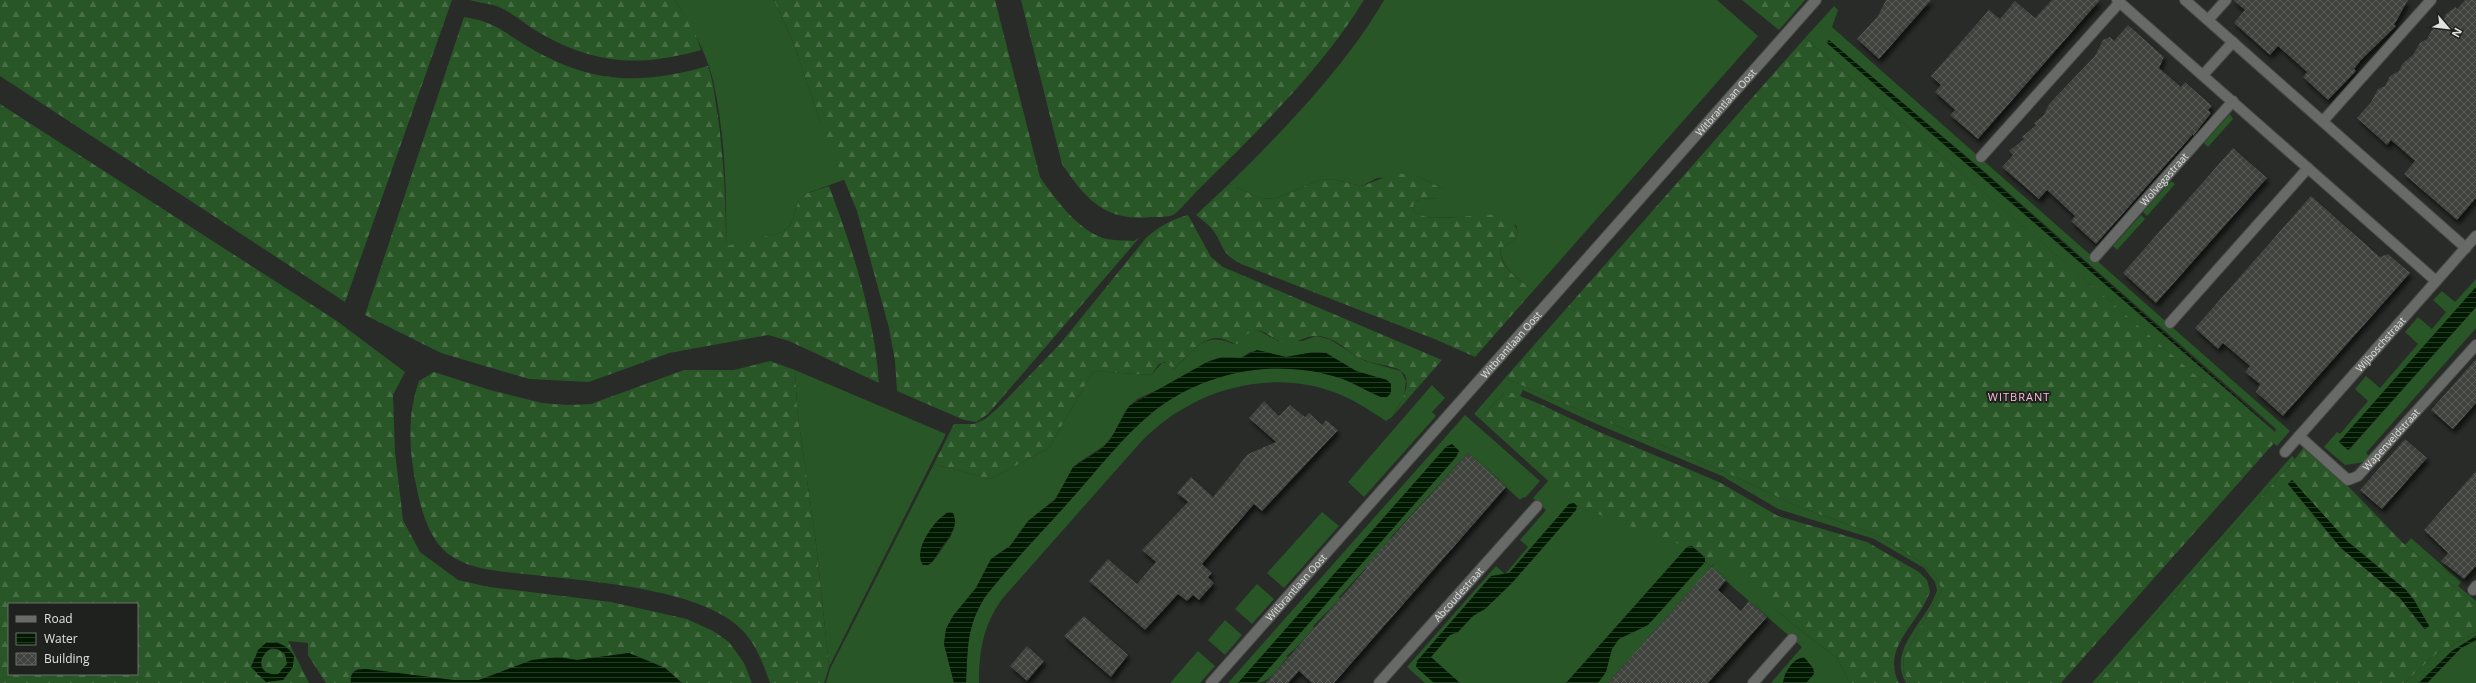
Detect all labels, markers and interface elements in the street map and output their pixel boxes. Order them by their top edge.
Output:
north arrow [2428,8,2468,48]
text: N [2449,25,2466,40]
street label: Witbrantlaan Oost [1692,65,1759,139]
street label: Wolvegastraat [2137,149,2191,209]
street label: Witbrantlaan Oost [1477,308,1545,381]
street label: Wijboschstraat [2352,313,2409,375]
district label: WITBRANT [1988,389,2050,404]
street label: Wapenveldstraat [2359,405,2423,473]
street label: Witbrantlaan Oost [1262,550,1330,624]
street label: Abcoudestraat [1430,564,1486,624]
legend [8,603,138,675]
text: Road [44,610,73,627]
text: Water [44,630,78,647]
text: Building [44,650,90,667]

